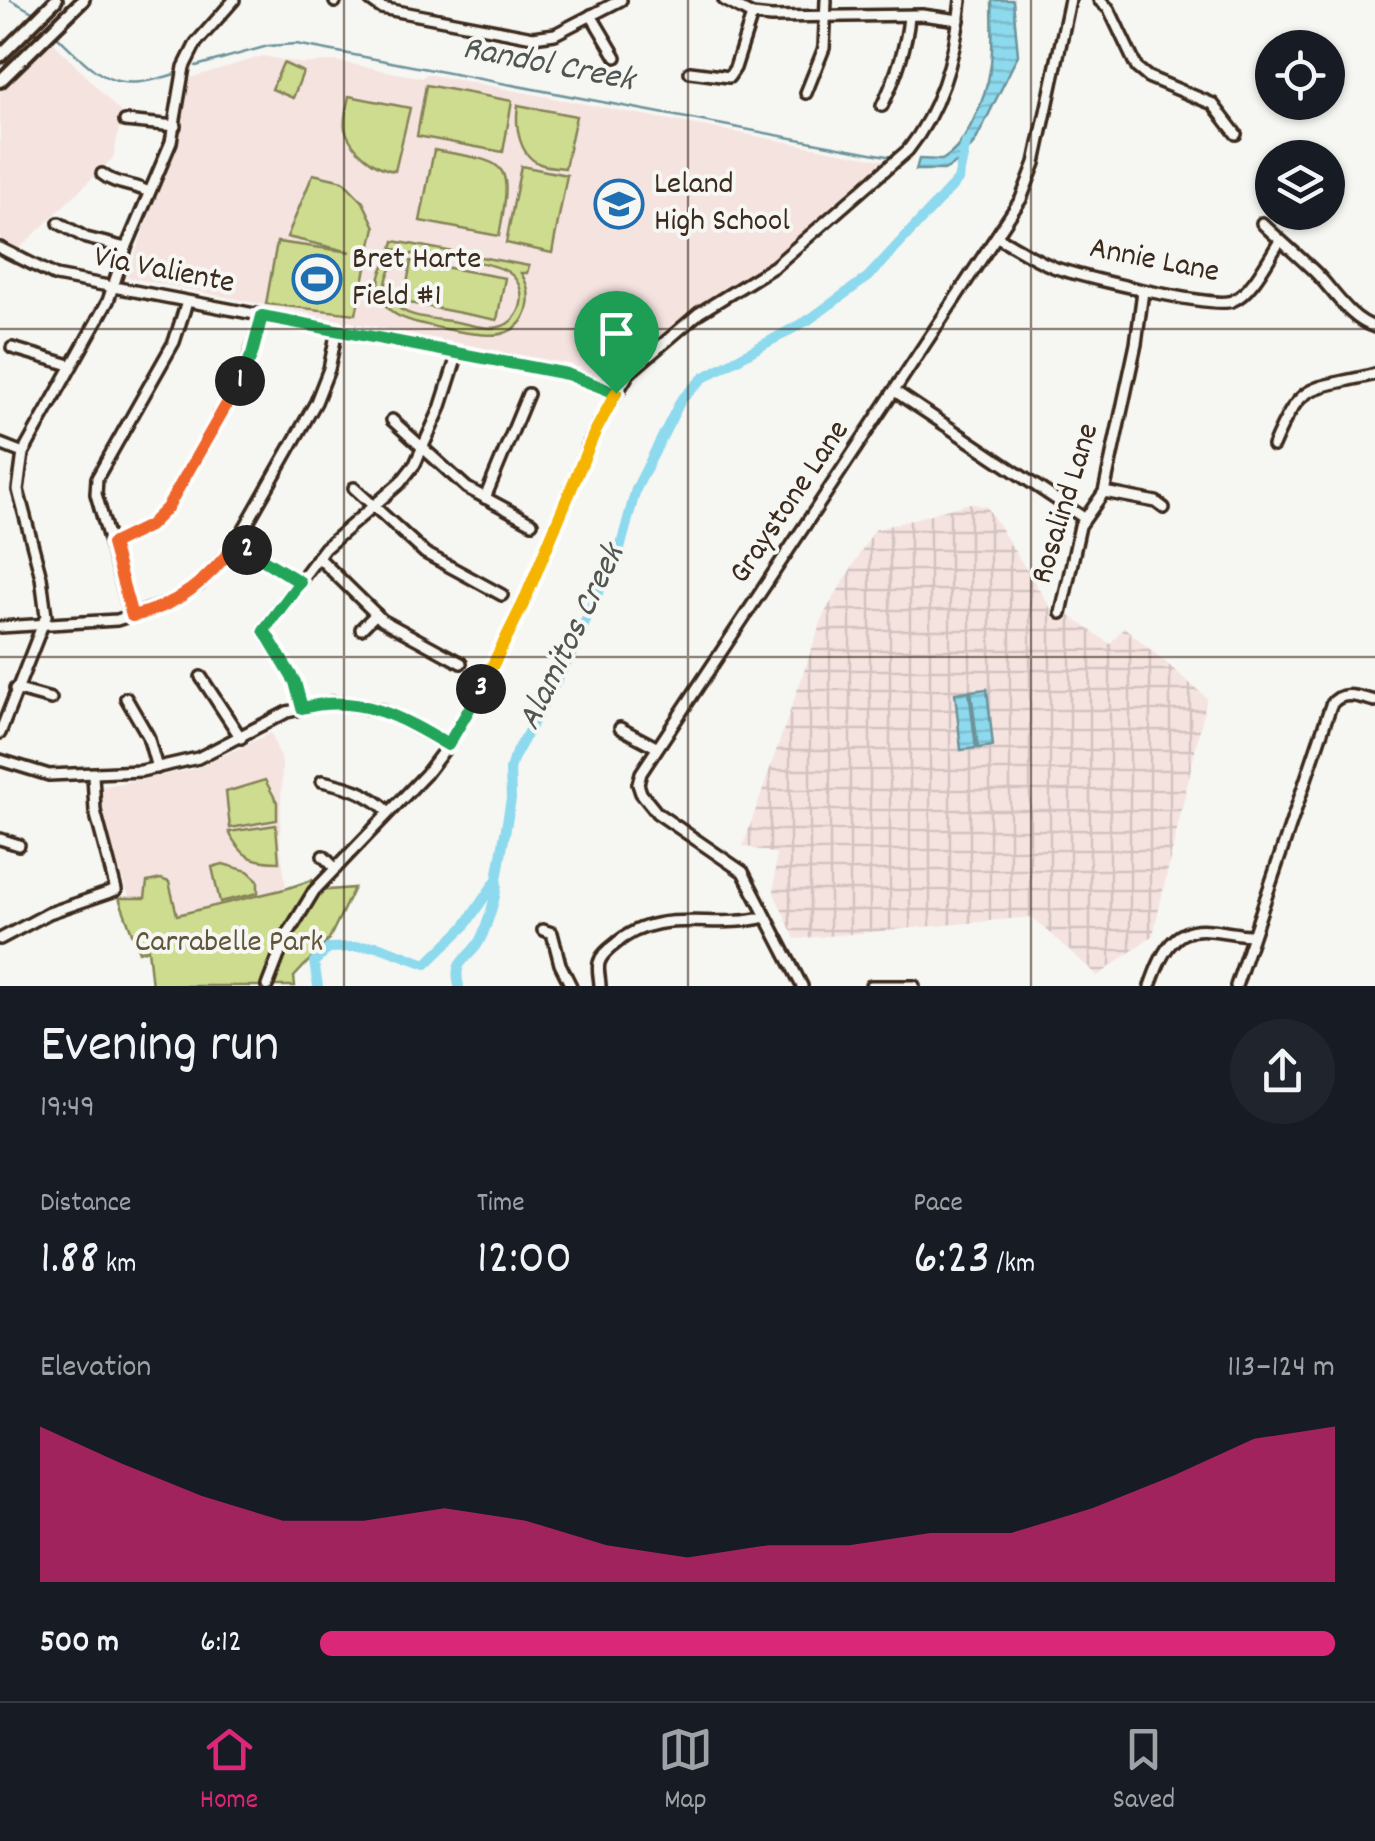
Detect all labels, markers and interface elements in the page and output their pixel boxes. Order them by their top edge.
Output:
water label: Randol Creek [458,25,641,108]
map controls [1255,30,1345,230]
button: locate [1255,30,1345,120]
button: layers [1255,140,1345,230]
place label: Leland High School [654,163,790,246]
school or university icon: Leland High School [593,178,645,230]
street label: Annie Lane [1085,227,1223,297]
street label: Via Valiente [90,236,238,308]
place label: Bret Harte Field #1 [352,238,481,321]
sports icon: Bret Harte Field #1 [291,253,343,305]
pin [574,291,659,394]
icon: arrive [589,306,644,361]
pin: 1 [215,356,265,406]
text: 1 [237,361,243,401]
street label: Graystone Lane [719,412,863,594]
street label: Rosalind Lane [1021,418,1113,590]
pin: 2 [222,525,272,575]
text: 2 [241,530,253,570]
water label: Alamitos Creek [506,533,641,739]
pin: 3 [456,664,506,714]
text: 3 [475,669,487,709]
park label: Carrabelle Park [135,921,323,967]
text: Evening run [40,1009,279,1088]
button: share [1230,1019,1335,1124]
text: 19:49 [40,1086,95,1132]
text: Distance [40,1185,131,1225]
text: Time [477,1185,525,1225]
text: Pace [913,1185,963,1225]
text: 1.88 [40,1225,99,1297]
text: 12:00 [477,1225,572,1297]
text: 6:23 [913,1225,990,1297]
text: km [99,1246,137,1286]
text: /km [990,1246,1035,1286]
text: Elevation [40,1346,151,1392]
text: 113–124 m [1227,1346,1335,1392]
text: 500 m [40,1621,119,1667]
text: 6:12 [200,1621,242,1667]
tab: Home [200,1722,258,1822]
tab: Map [658,1722,713,1822]
tab: Saved [1113,1722,1175,1822]

